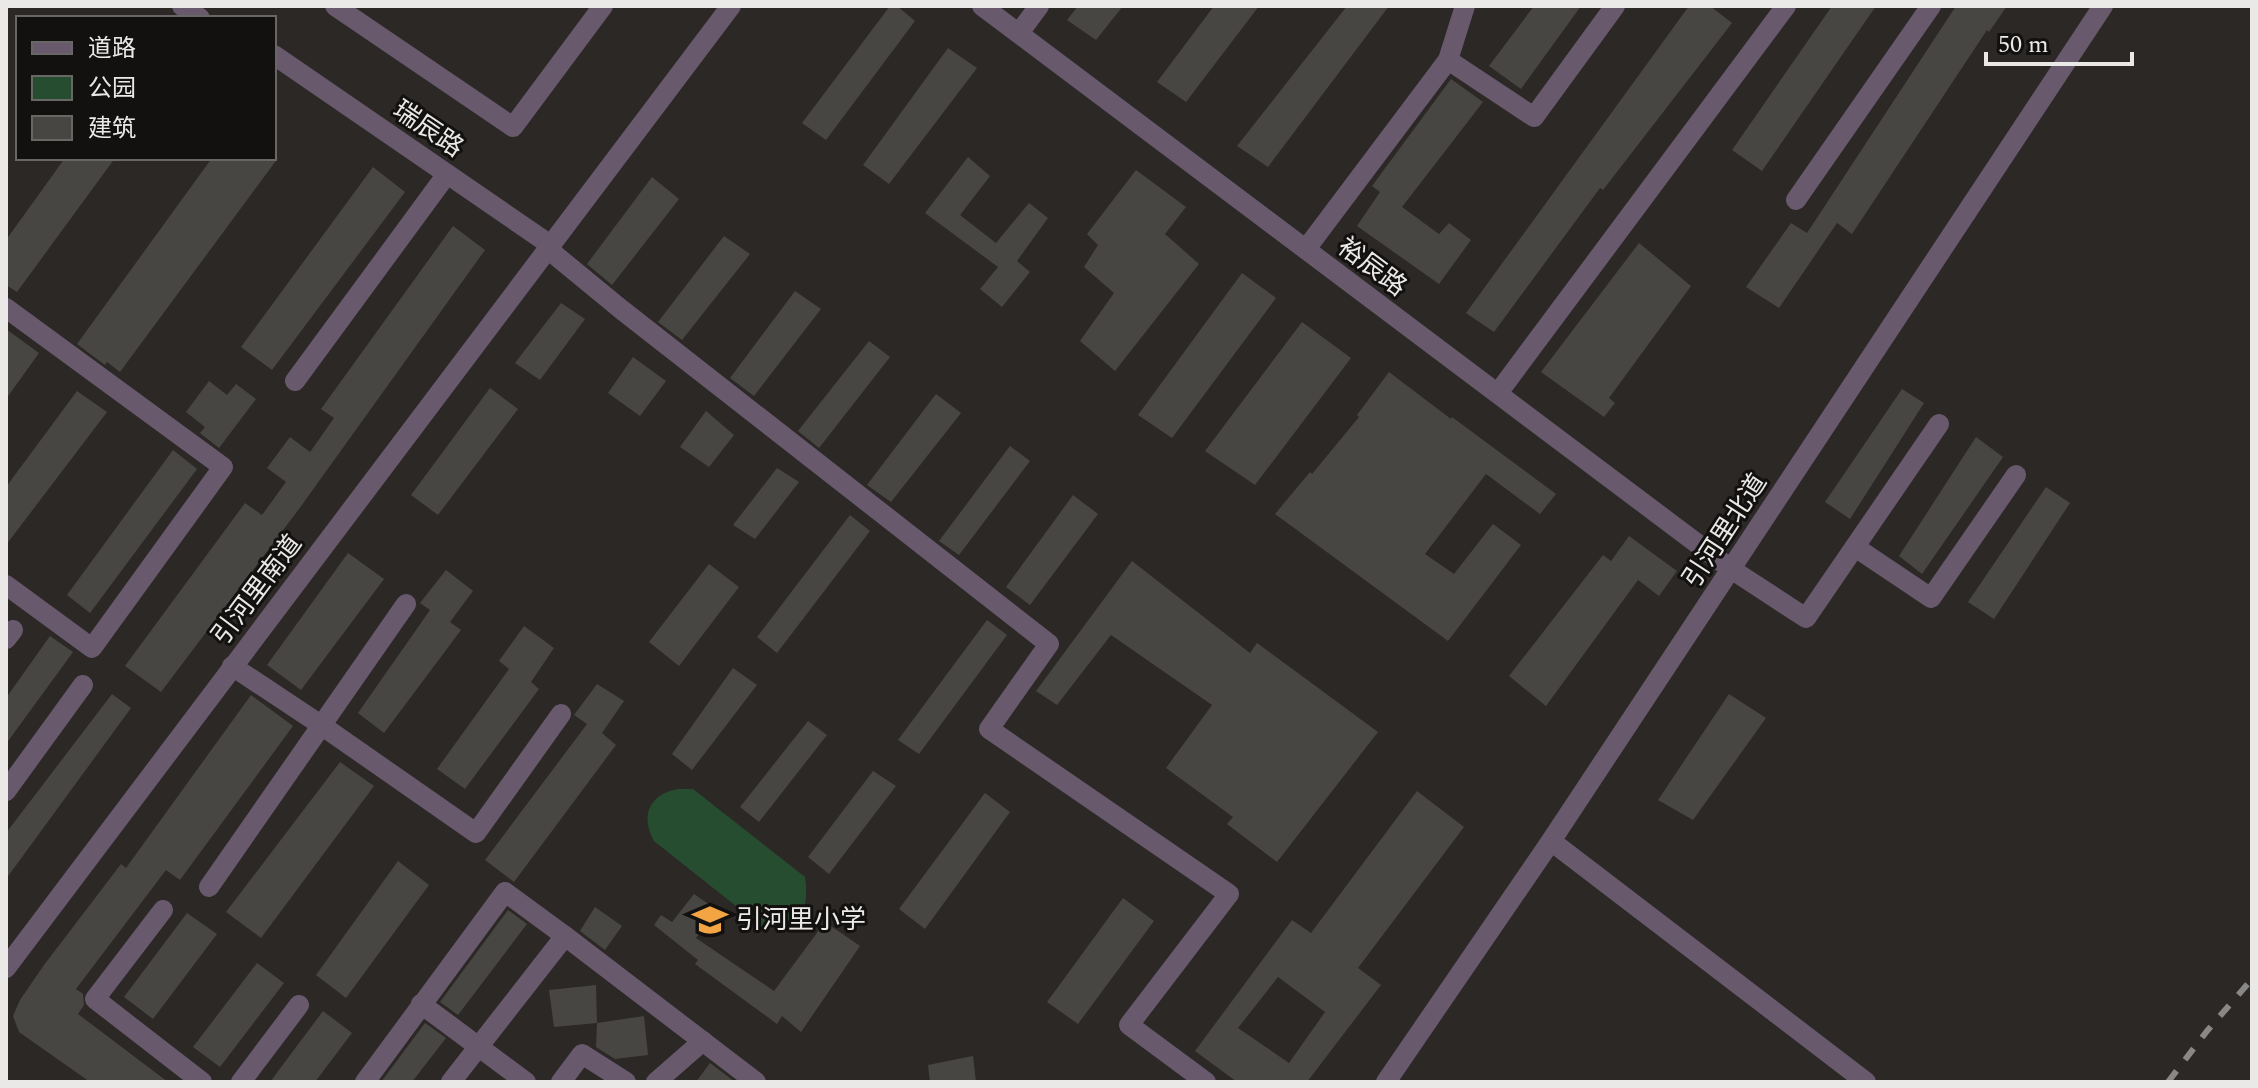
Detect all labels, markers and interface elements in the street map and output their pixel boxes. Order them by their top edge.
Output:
legend [16,16,276,160]
scale bar [1986,16,2132,66]
text: 50 m [1998,27,2049,63]
text: 道路 [88,31,136,67]
text: 公园 [88,71,136,107]
street label: 瑞辰路 [384,91,472,167]
text: 建筑 [88,111,136,147]
street label: 裕辰路 [1329,228,1415,306]
street label: 引河里北道 [1673,466,1777,596]
street label: 引河里南道 [202,526,312,654]
place label: 引河里小学 [736,900,866,940]
school or university icon: 引河里小学 [691,901,729,939]

